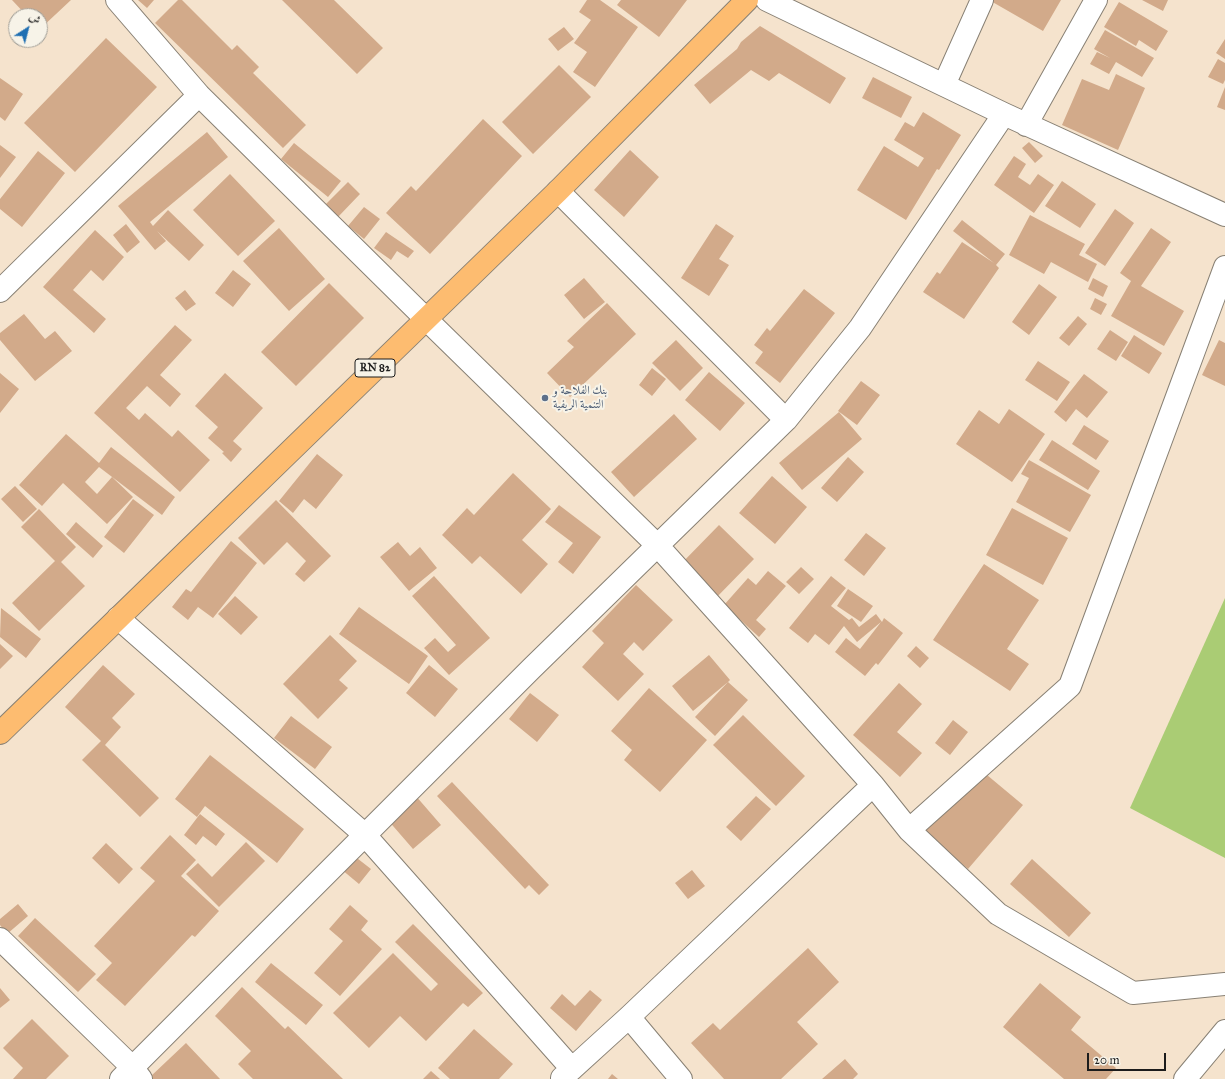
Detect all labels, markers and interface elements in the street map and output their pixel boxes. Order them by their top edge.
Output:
north arrow [8,8,48,48]
text: ش [27,10,43,27]
road number: RN 82 [355,359,395,377]
place label: بنك الفلاحة و التنمية الريفية [553,384,607,412]
marker: بنك الفلاحة و التنمية الريفية [540,393,550,403]
scale bar [1089,1045,1168,1071]
text: 20 m [1094,1053,1120,1067]

